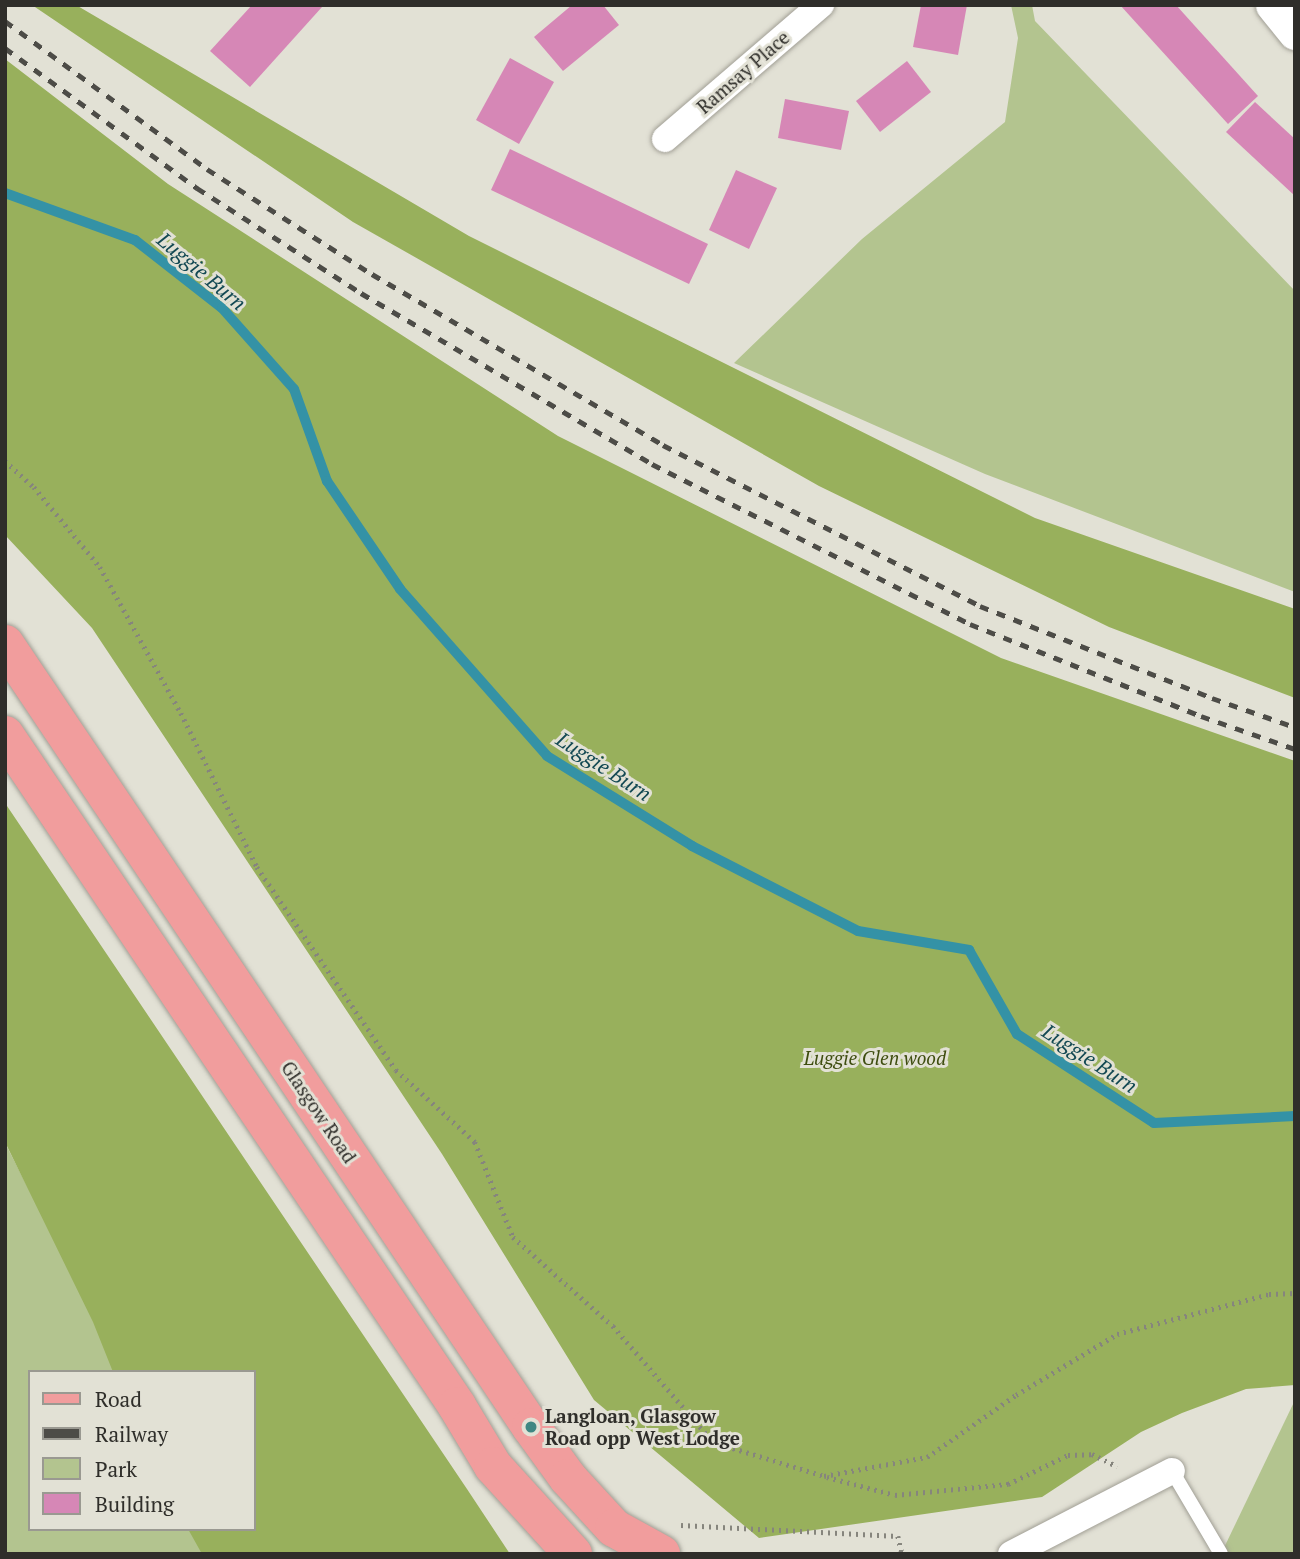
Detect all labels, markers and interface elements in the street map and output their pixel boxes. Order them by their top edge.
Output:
street label: Ramsay Place [692,26,794,118]
water label: Luggie Burn [153,227,251,315]
water label: Luggie Burn [552,726,656,806]
water label: Luggie Burn [1038,1018,1142,1098]
park label: Luggie Glen wood [804,1047,946,1069]
street label: Glasgow Road [277,1057,361,1167]
legend [28,1370,256,1531]
text: Road [95,1385,142,1413]
place label: Langloan, Glasgow Road opp West Lodge [545,1405,740,1449]
marker: Langloan, Glasgow Road opp West Lodge [523,1419,539,1435]
text: Railway [95,1420,168,1448]
text: Park [95,1455,137,1483]
text: Building [95,1490,174,1518]

